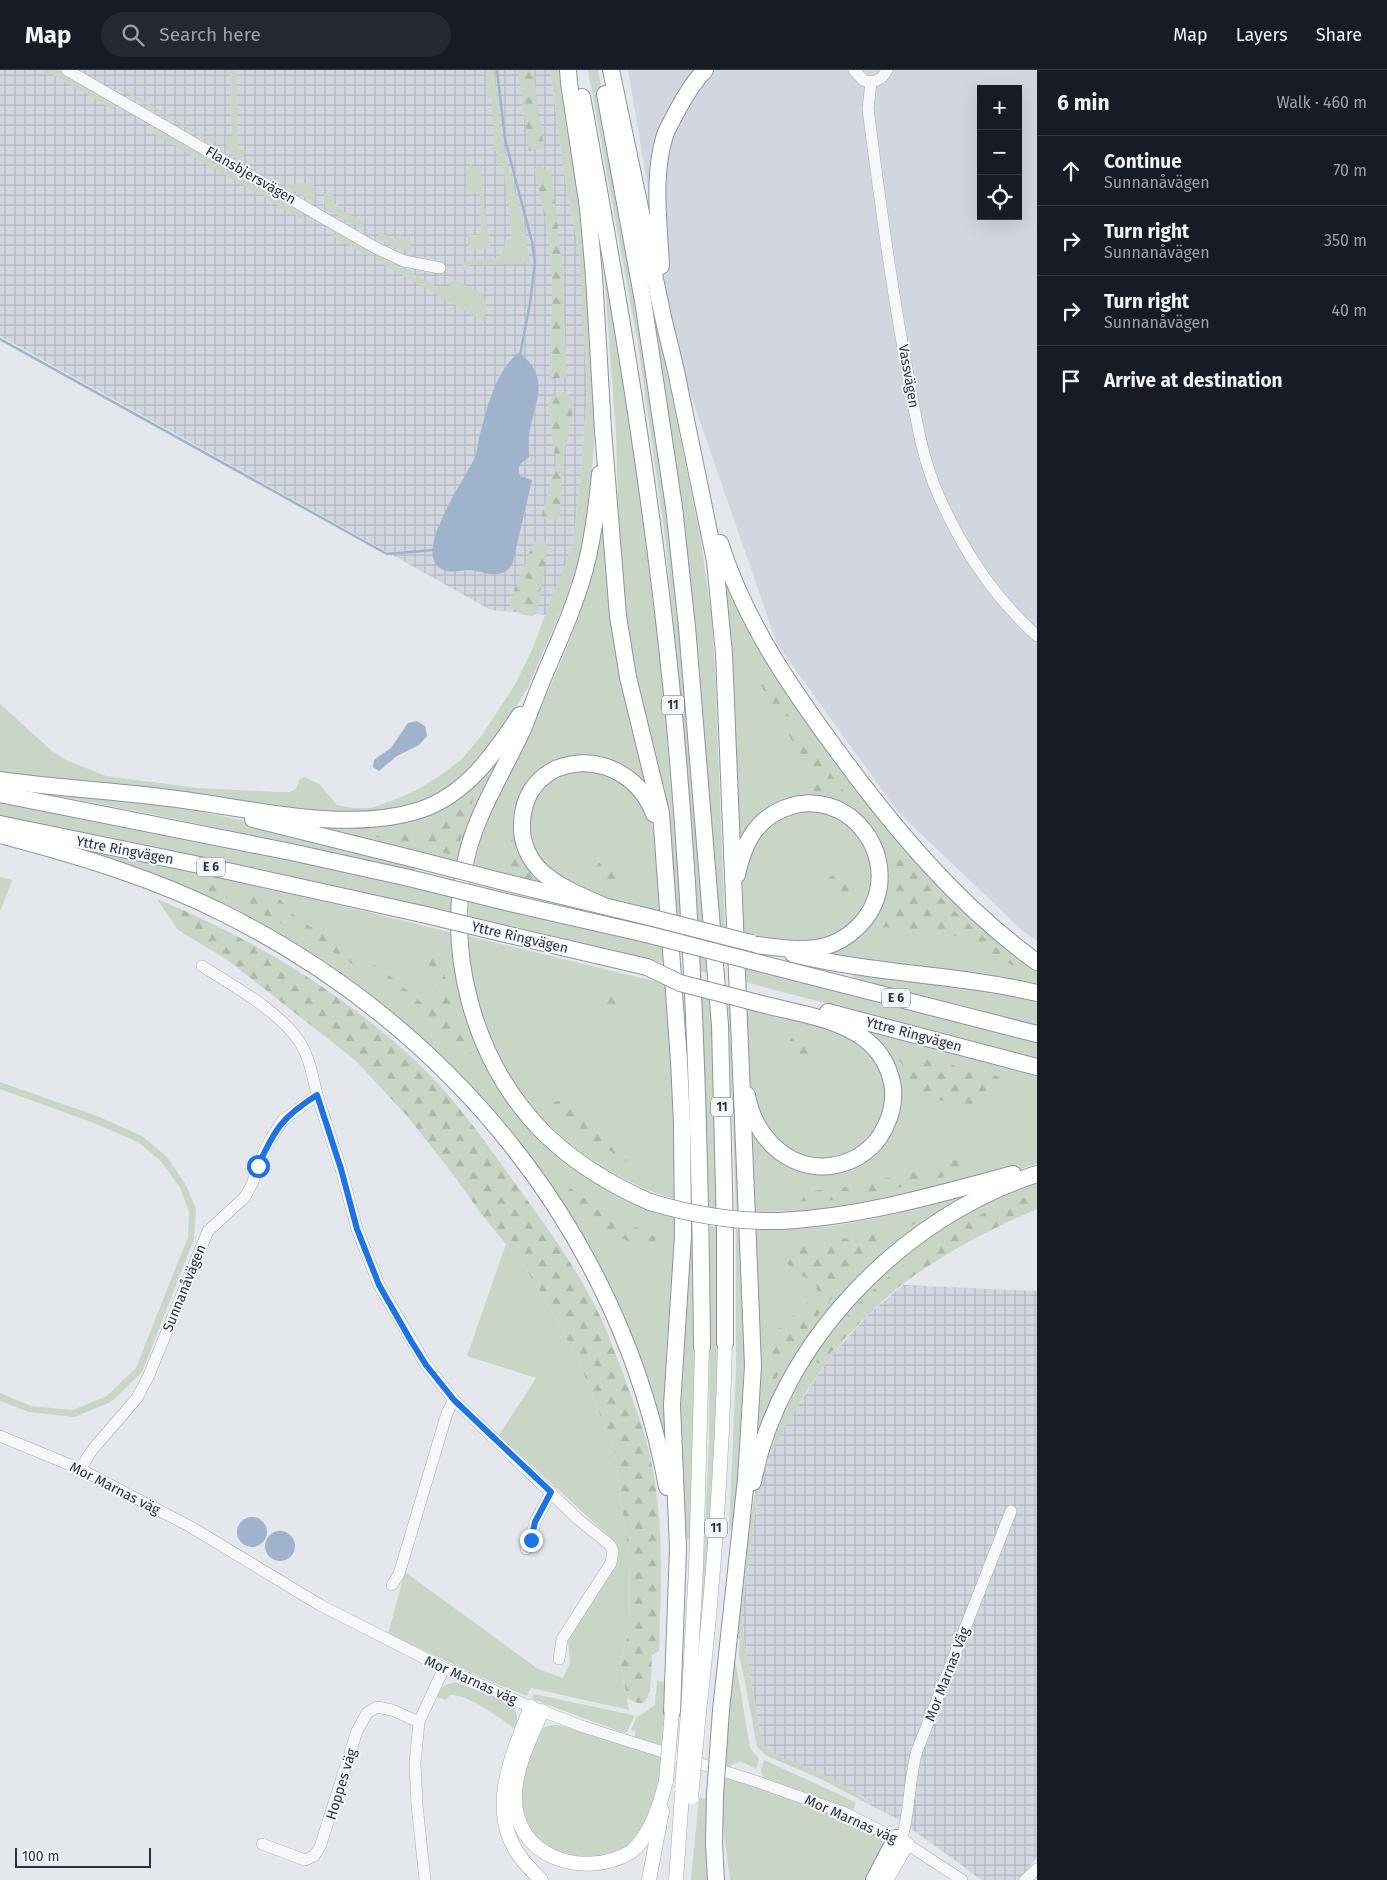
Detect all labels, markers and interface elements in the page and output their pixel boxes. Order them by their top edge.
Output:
search box [101,12,451,57]
text: Map [25,21,71,49]
icon: search [119,21,147,49]
text: Search here [159,23,261,46]
text: Map [1173,24,1208,46]
text: Layers [1236,24,1288,46]
text: Share [1316,24,1362,46]
map controls [977,85,1022,220]
button: + [977,85,1022,130]
text: 6 min [1057,90,1110,116]
text: Walk · 460 m [1277,93,1367,112]
button: − [977,130,1022,175]
street label: Flansbjersvägen [203,143,299,208]
text: Continue [1104,150,1182,173]
icon: ahead [1057,157,1085,185]
text: 70 m [1333,161,1367,180]
text: Sunnanåvägen [1104,173,1210,192]
button: locate [977,175,1022,220]
text: Turn right [1104,220,1189,243]
icon: right [1057,227,1085,255]
text: 350 m [1324,231,1367,250]
text: Sunnanåvägen [1104,243,1210,262]
text: Turn right [1104,290,1189,313]
icon: right [1057,297,1085,325]
text: 40 m [1332,301,1367,320]
text: Sunnanåvägen [1104,313,1210,332]
street label: Vassvägen [895,343,922,409]
icon: arrive [1057,367,1085,395]
text: Arrive at destination [1104,369,1283,392]
road number: 11 [662,696,684,714]
street label: Yttre Ringvägen [75,833,175,868]
road number: E 6 [197,858,225,876]
street label: Yttre Ringvägen [470,918,570,957]
road number: E 6 [882,988,910,1008]
street label: Yttre Ringvägen [864,1013,964,1055]
road number: 11 [711,1098,733,1116]
route start [247,1155,270,1178]
street label: Sunnanåvägen [159,1242,210,1334]
street label: Mor Marnas väg [67,1458,164,1519]
road number: 11 [705,1519,727,1538]
route end [520,1529,543,1552]
street label: Mor Marnas Väg [922,1624,974,1724]
street label: Mor Marnas väg [422,1652,520,1709]
street label: Hoppes väg [323,1746,361,1822]
street label: Mor Marnas väg [802,1791,900,1848]
scale bar [15,1845,151,1868]
text: 100 m [22,1848,59,1865]

